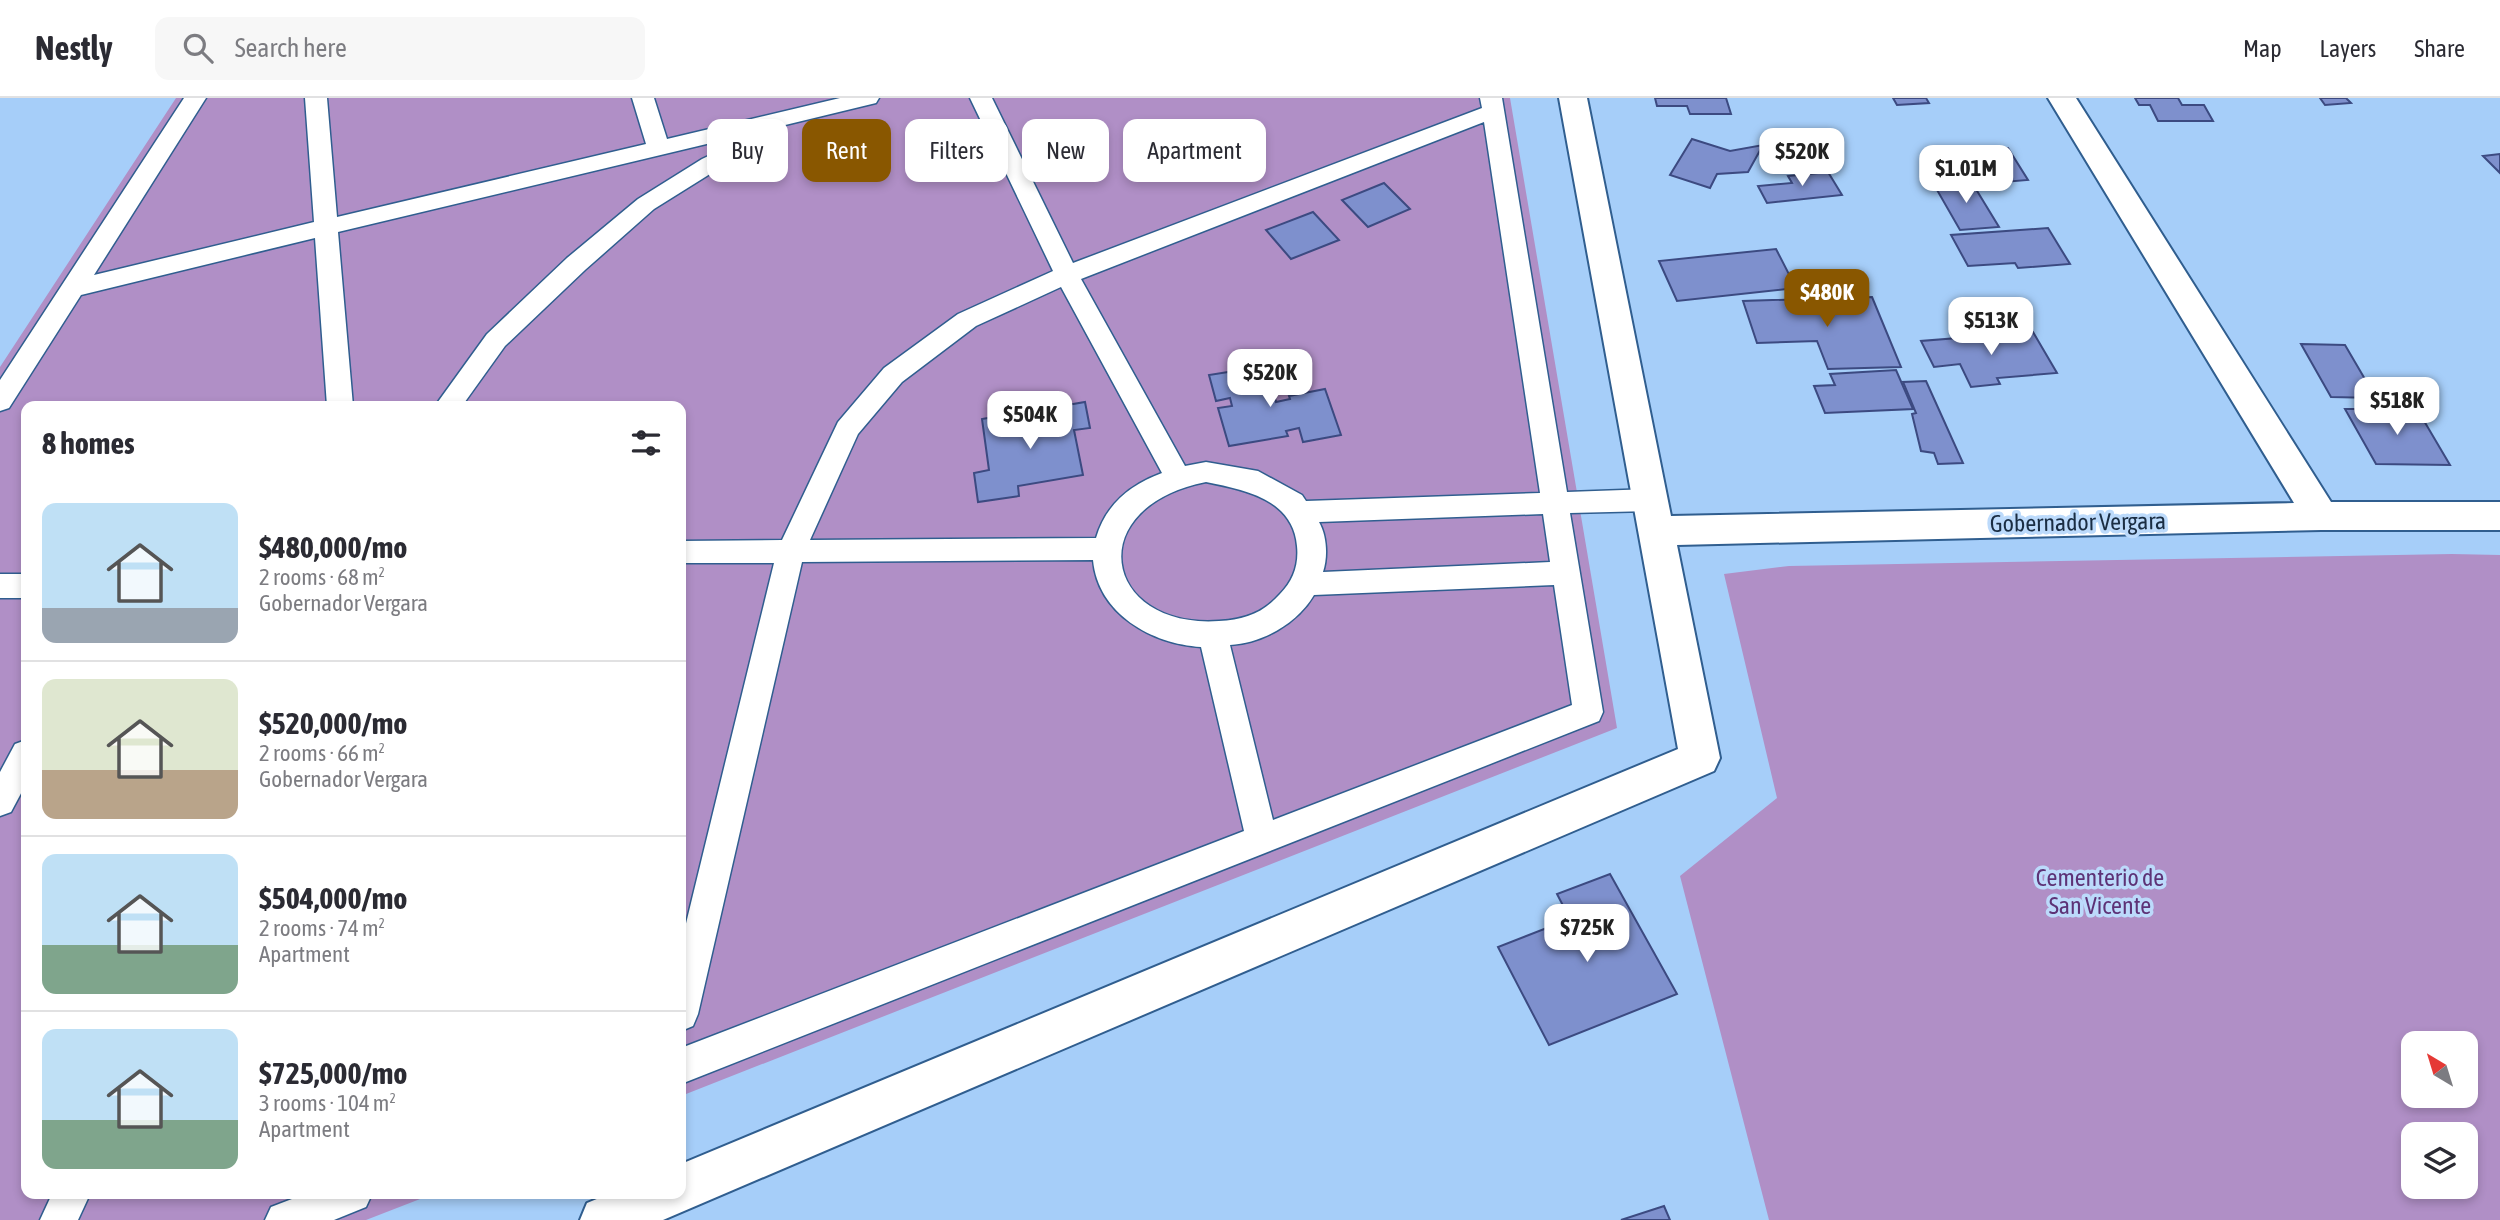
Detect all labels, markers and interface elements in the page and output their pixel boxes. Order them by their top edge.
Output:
search box [155,17,645,80]
text: Nestly [35,29,113,67]
icon: search [179,29,217,67]
text: Search here [235,33,347,63]
text: Map [2243,35,2282,62]
text: Layers [2320,35,2376,62]
text: Share [2414,35,2465,62]
chip: Buy [707,119,788,182]
chip: Rent [802,119,891,182]
chip: Filters [905,119,1008,182]
chip: New [1022,119,1109,182]
chip: Apartment [1123,119,1266,182]
pin: $520K [1753,129,1851,188]
text: $520K [1775,138,1829,164]
pin: $1.01M [1909,146,2023,205]
text: $1.01M [1935,155,1997,181]
pin: $480K [1778,270,1876,329]
text: $480K [1800,279,1854,305]
pin: $513K [1942,298,2040,357]
text: $513K [1964,307,2018,333]
pin: $520K [1221,350,1319,409]
text: $520K [1243,359,1297,385]
pin: $518K [2348,378,2446,437]
text: $518K [2370,387,2424,413]
pin: $504K [981,392,1079,451]
text: $504K [1003,401,1057,427]
icon: filters [627,424,665,462]
text: 8 homes [42,426,135,460]
street label: Gobernador Vergara [1990,507,2166,537]
text: $480,000/mo [259,530,407,564]
icon: home [98,531,182,615]
text: 2 rooms · 68 m² [259,564,385,590]
text: Gobernador Vergara [259,590,428,616]
text: $520,000/mo [259,706,407,740]
icon: home [98,707,182,791]
text: 2 rooms · 66 m² [259,740,385,766]
text: Gobernador Vergara [259,766,428,792]
park label: Cementerio de San Vicente [2036,864,2164,919]
text: $504,000/mo [259,881,407,915]
icon: home [98,882,182,966]
pin: $725K [1538,904,1636,964]
text: $725K [1560,914,1614,940]
text: 2 rooms · 74 m² [259,915,385,941]
text: Apartment [259,941,350,967]
north arrow [2401,1031,2478,1108]
map controls [2401,1031,2478,1199]
text: $725,000/mo [259,1056,407,1090]
icon: home [98,1057,182,1141]
text: 3 rooms · 104 m² [259,1090,396,1116]
text: Apartment [259,1116,350,1142]
button: layers [2401,1122,2478,1199]

